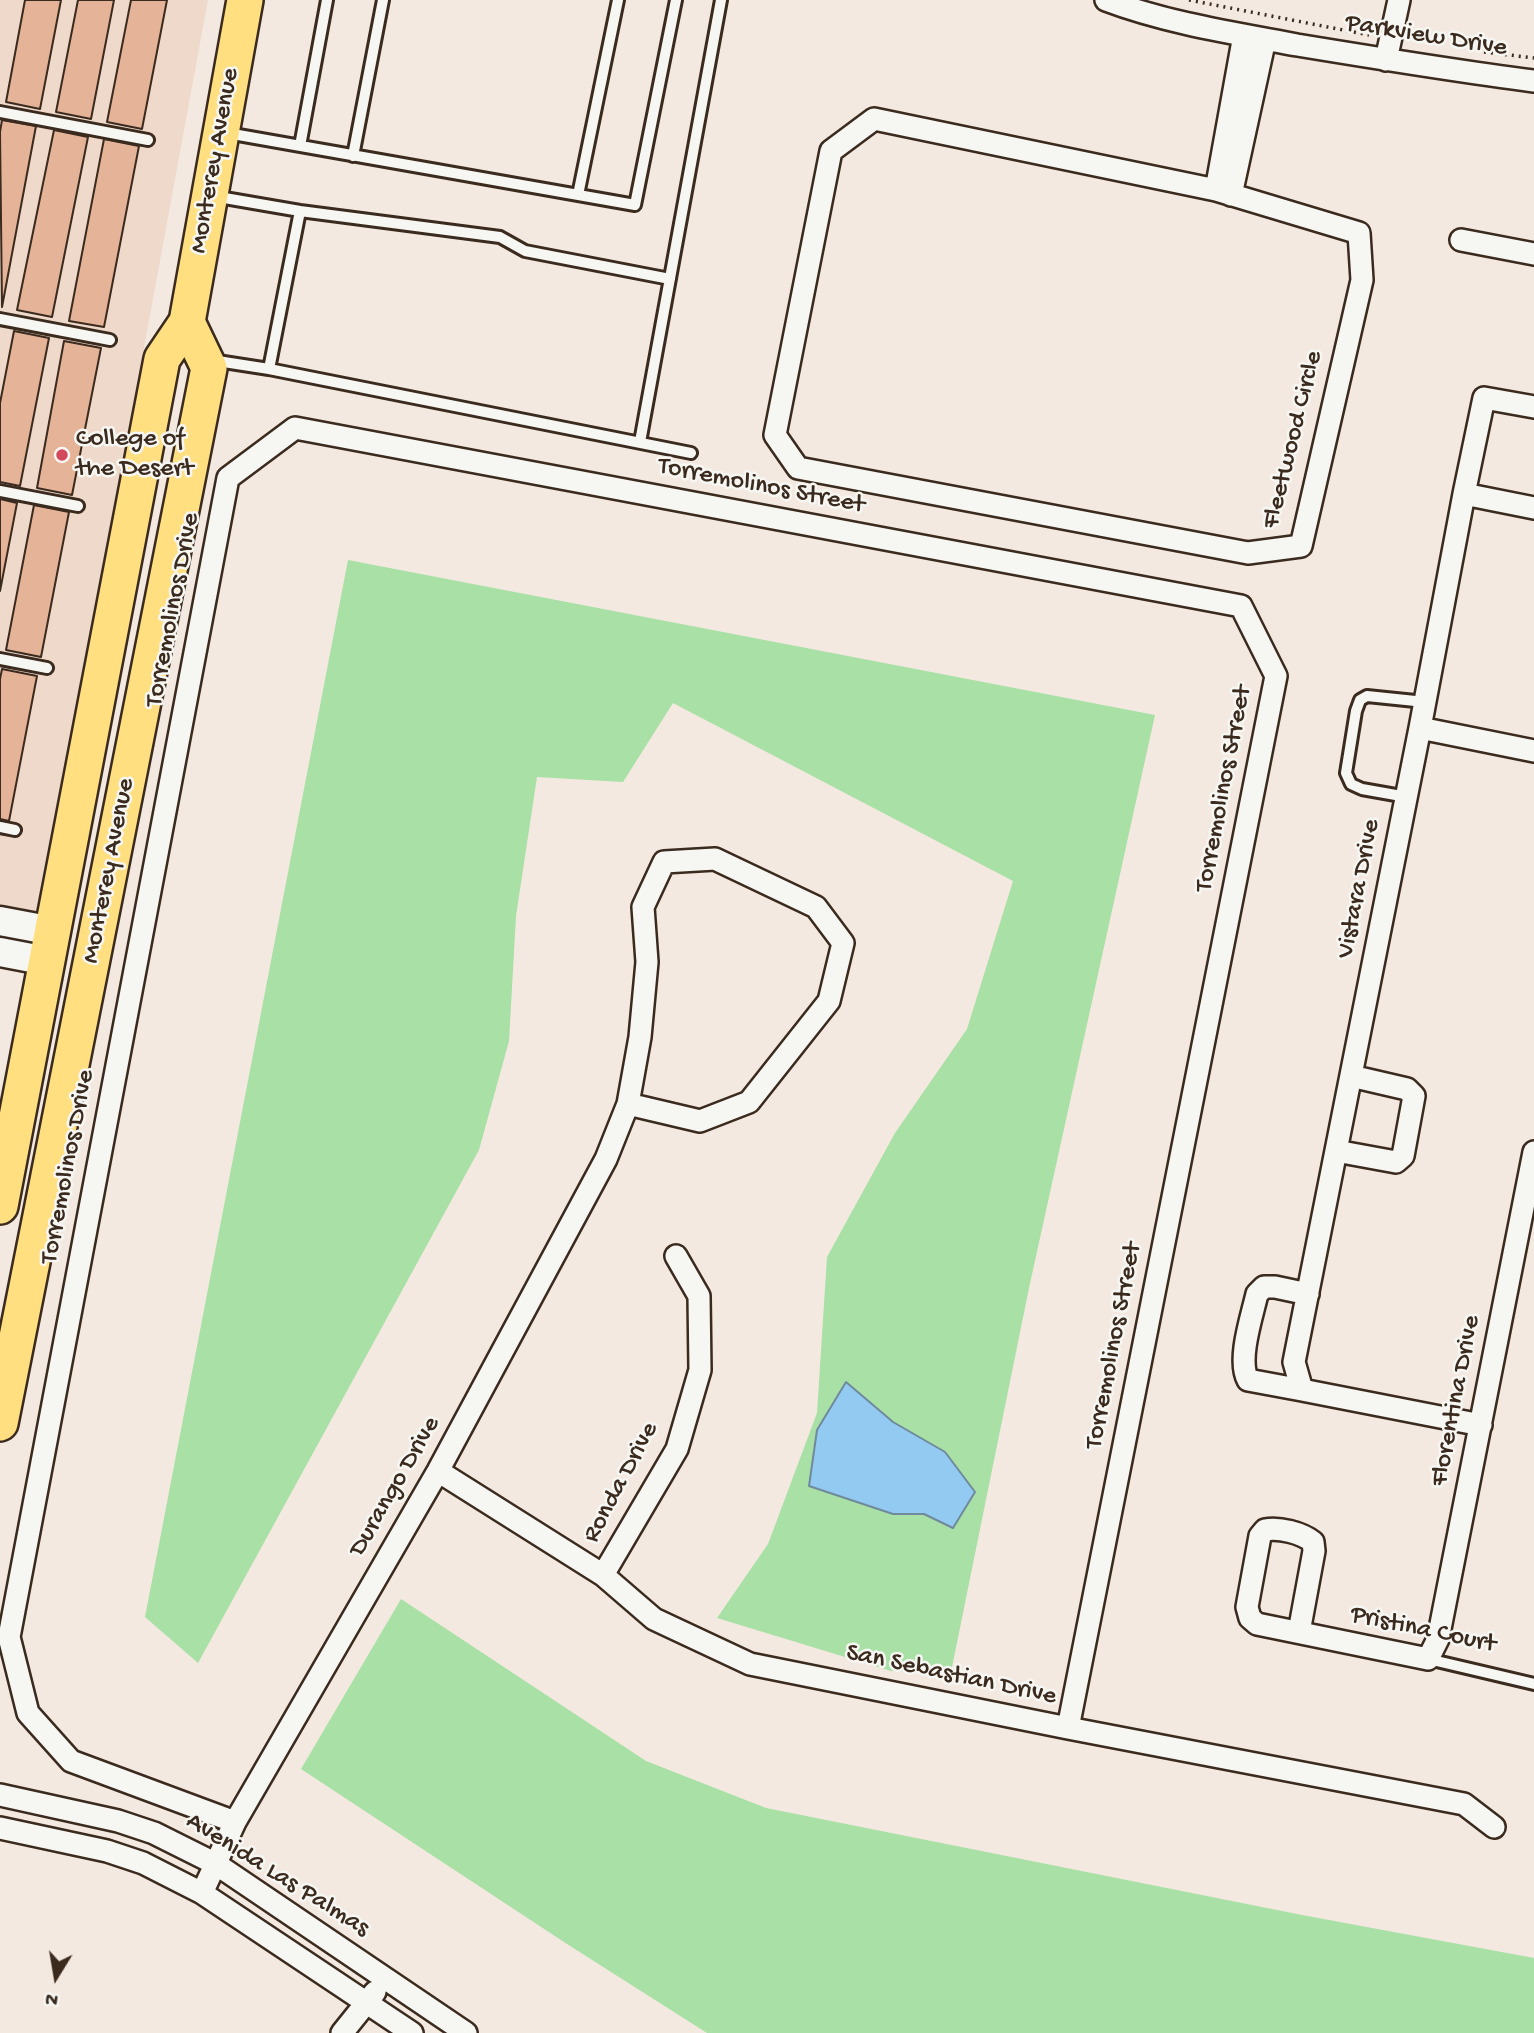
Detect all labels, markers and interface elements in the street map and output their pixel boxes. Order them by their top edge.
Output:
street label: Parkview Drive [1343,9,1509,65]
street label: Monterey Avenue [184,66,248,256]
street label: Fleetwood Circle [1257,348,1331,532]
place label: College of the Desert [76,424,193,486]
marker: College of the Desert [54,447,70,463]
street label: Torremolinos Street [655,452,867,522]
street label: Torremolinos Drive [140,510,208,710]
street label: Torremolinos Street [1190,683,1260,895]
street label: Monterey Avenue [77,776,143,966]
street label: Vistara Drive [1331,817,1389,961]
street label: Torremolinos Drive [35,1067,103,1267]
street label: Torremolinos Street [1080,1240,1150,1452]
street label: Florentina Drive [1425,1313,1489,1489]
street label: Durango Drive [343,1412,449,1562]
street label: Ronda Drive [577,1417,667,1549]
street label: Pristina Court [1348,1600,1498,1662]
street label: San Sebastian Drive [843,1638,1059,1714]
street label: Avenida Las Palmas [179,1807,375,1945]
north arrow [21,1942,91,2012]
text: N [44,1986,60,2011]

